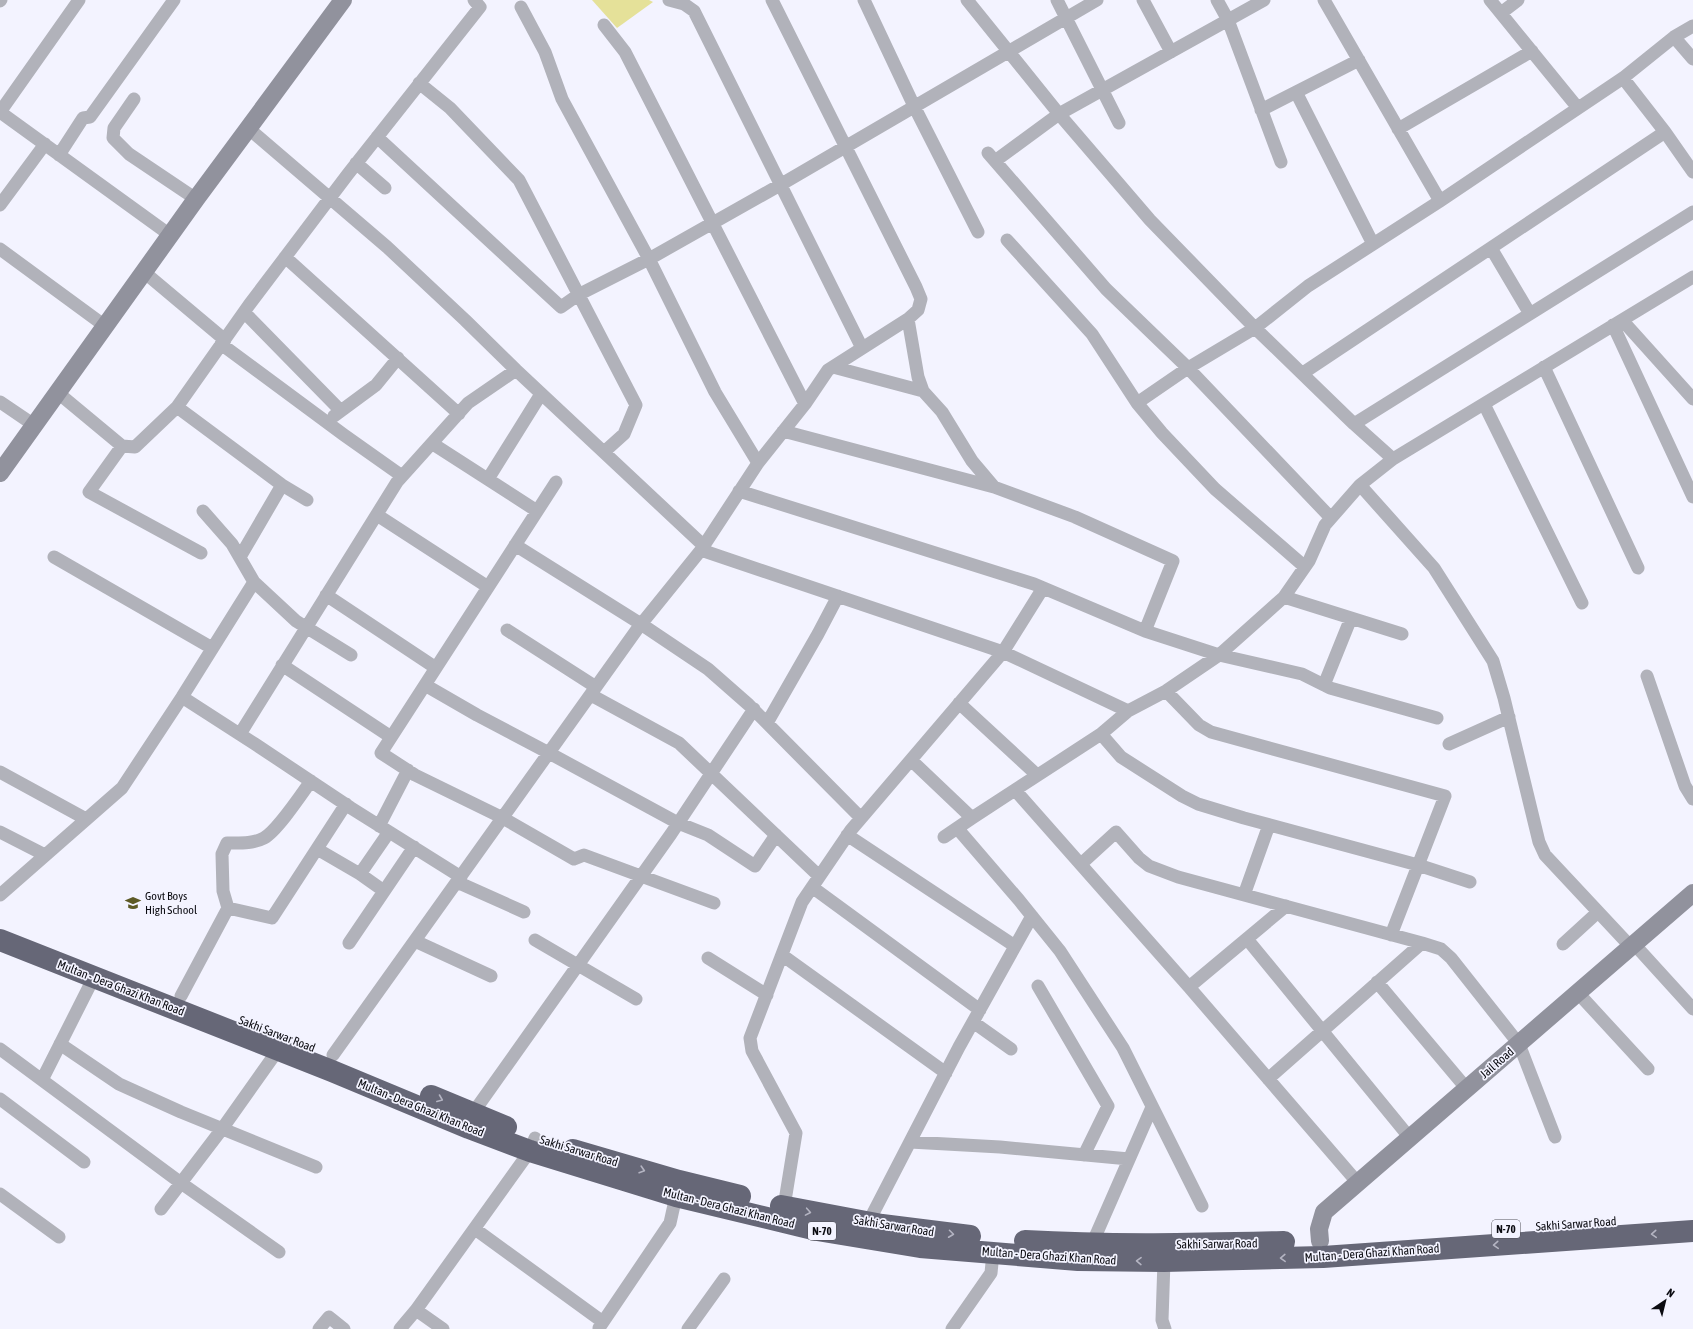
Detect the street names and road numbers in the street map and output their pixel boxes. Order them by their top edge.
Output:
street label: Multan - Dera Ghazi Khan Road [55,957,187,1019]
street label: Sakhi Sarwar Road [237,1013,317,1055]
street label: Jail Road [1477,1045,1517,1081]
street label: Multan - Dera Ghazi Khan Road [356,1076,486,1140]
street label: Sakhi Sarwar Road [538,1132,620,1170]
street label: Multan - Dera Ghazi Khan Road [662,1185,796,1231]
street label: Sakhi Sarwar Road [853,1213,935,1239]
street label: Sakhi Sarwar Road [1535,1214,1617,1234]
road number: N-70 [1492,1220,1520,1238]
road number: N-70 [808,1222,836,1240]
street label: Sakhi Sarwar Road [1176,1236,1258,1252]
street label: Multan - Dera Ghazi Khan Road [1304,1241,1440,1265]
street label: Multan - Dera Ghazi Khan Road [981,1244,1117,1268]

